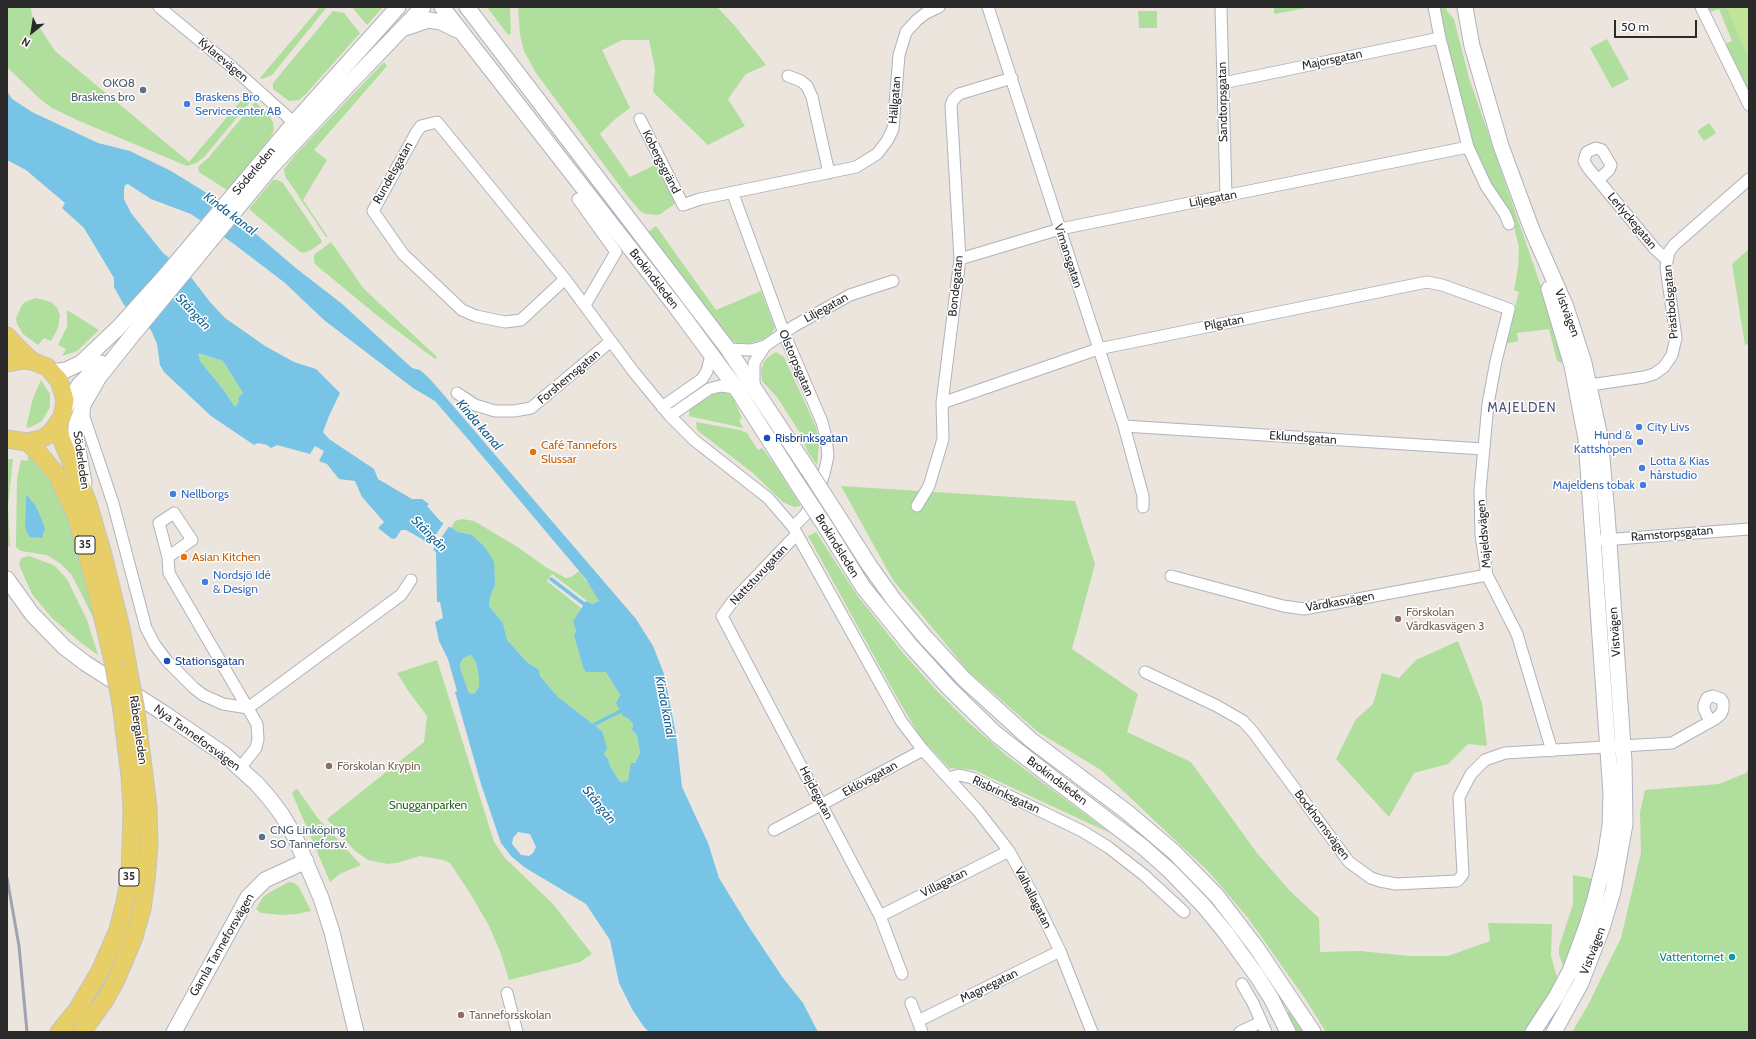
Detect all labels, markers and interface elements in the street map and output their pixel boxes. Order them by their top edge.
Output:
north arrow [12,12,52,52]
scale bar [1616,12,1699,38]
text: 50 m [1621,19,1649,34]
text: N [19,34,33,50]
street label: Kylarevägen [195,35,251,85]
street label: Majorsgatan [1300,47,1364,73]
street label: Sandtorpsgatan [1215,62,1231,142]
place label: OKQ8 Braskens bro [71,76,135,104]
street label: Hällgatan [886,76,904,124]
marker: OKQ8 Braskens bro [138,85,148,95]
place label: Braskens Bro Servicecenter AB [195,90,281,118]
marker: Braskens Bro Servicecenter AB [182,99,192,109]
street label: Kobergsgränd [639,128,683,196]
street label: Rundelsgatan [370,139,416,207]
street label: Söderleden [230,144,278,198]
street label: Liljegatan [1188,187,1238,211]
water label: Kinda kanal [200,189,260,239]
street label: Lerlyckegatan [1604,190,1660,252]
street label: Vimansgatan [1051,222,1085,290]
street label: Brokindsleden [626,246,682,312]
street label: Bondegatan [946,255,966,317]
street label: Prästbolsgatan [1661,264,1681,340]
street label: Vistvägen [1551,287,1583,339]
street label: Liljegatan [801,290,851,326]
water label: Stångån [172,291,214,333]
street label: Pilgatan [1203,312,1245,334]
street label: Olstorpsgatan [775,327,817,399]
street label: Forshemsgatan [535,347,603,407]
water label: Kinda kanal [453,396,505,454]
district label: MAJELDEN [1487,400,1557,416]
place label: City Livs [1647,420,1689,434]
marker: City Livs [1634,422,1644,432]
street label: Eklundsgatan [1269,428,1337,448]
place label: Hund & Kattshopen [1574,428,1632,456]
street label: Söderleden [70,430,92,490]
place label: Risbrinksgatan [775,431,848,445]
marker: Risbrinksgatan [762,433,772,443]
marker: Hund & Kattshopen [1635,437,1645,447]
place label: Café Tannefors Slussar [541,438,617,466]
marker: Café Tannefors Slussar [528,447,538,457]
place label: Lotta & Kias hårstudio [1650,454,1709,482]
marker: Lotta & Kias hårstudio [1637,463,1647,473]
place label: Majeldens tobak [1553,478,1635,492]
marker: Majeldens tobak [1638,480,1648,490]
place label: Nellborgs [181,487,229,501]
marker: Nellborgs [168,489,178,499]
street label: Majeldsvägen [1474,499,1494,569]
street label: Brokindsleden [812,512,862,580]
water label: Stångån [408,513,450,555]
street label: Ramstorpsgatan [1630,523,1714,545]
road number: 35 [75,536,95,554]
street label: Nattstuvugatan [727,542,791,608]
place label: Asian Kitchen [192,550,260,564]
marker: Asian Kitchen [179,552,189,562]
place label: Nordsjö Idé & Design [213,568,271,596]
marker: Nordsjö Idé & Design [200,577,210,587]
street label: Vårdkasvägen [1305,589,1375,615]
place label: Förskolan Vårdkasvägen 3 [1406,605,1485,633]
street label: Vistvägen [1606,607,1624,657]
marker: Förskolan Vårdkasvägen 3 [1393,614,1403,624]
place label: Stationsgatan [175,654,245,668]
marker: Stationsgatan [162,656,172,666]
water label: Kinda kanal [651,675,679,739]
street label: Råbergaleden [126,695,150,765]
street label: Nya Tanneforsvägen [151,702,243,774]
street label: Brokindsleden [1024,754,1090,808]
street label: Eklövsgatan [840,758,900,800]
place label: Förskolan Krypin [337,759,420,773]
marker: Förskolan Krypin [324,761,334,771]
street label: Hejdegatan [796,764,836,822]
street label: Risbrinksgatan [970,773,1042,817]
water label: Stångån [579,783,619,827]
street label: Bockhornsvägen [1291,787,1353,863]
park label: Snugganparken [389,798,467,812]
place label: CNG Linköping SO Tanneforsv. [270,823,347,851]
marker: CNG Linköping SO Tanneforsv. [257,832,267,842]
street label: Villagatan [918,865,970,901]
street label: Valhallagatan [1011,865,1055,931]
road number: 35 [119,868,139,886]
street label: Gamla Tanneforsvägen [187,891,257,999]
street label: Vistvägen [1577,925,1609,977]
place label: Vattentornet [1659,950,1724,964]
marker: Vattentornet [1727,952,1737,962]
street label: Magnegatan [958,966,1020,1006]
place label: Tanneforsskolan [469,1008,551,1022]
marker: Tanneforsskolan [456,1010,466,1020]

